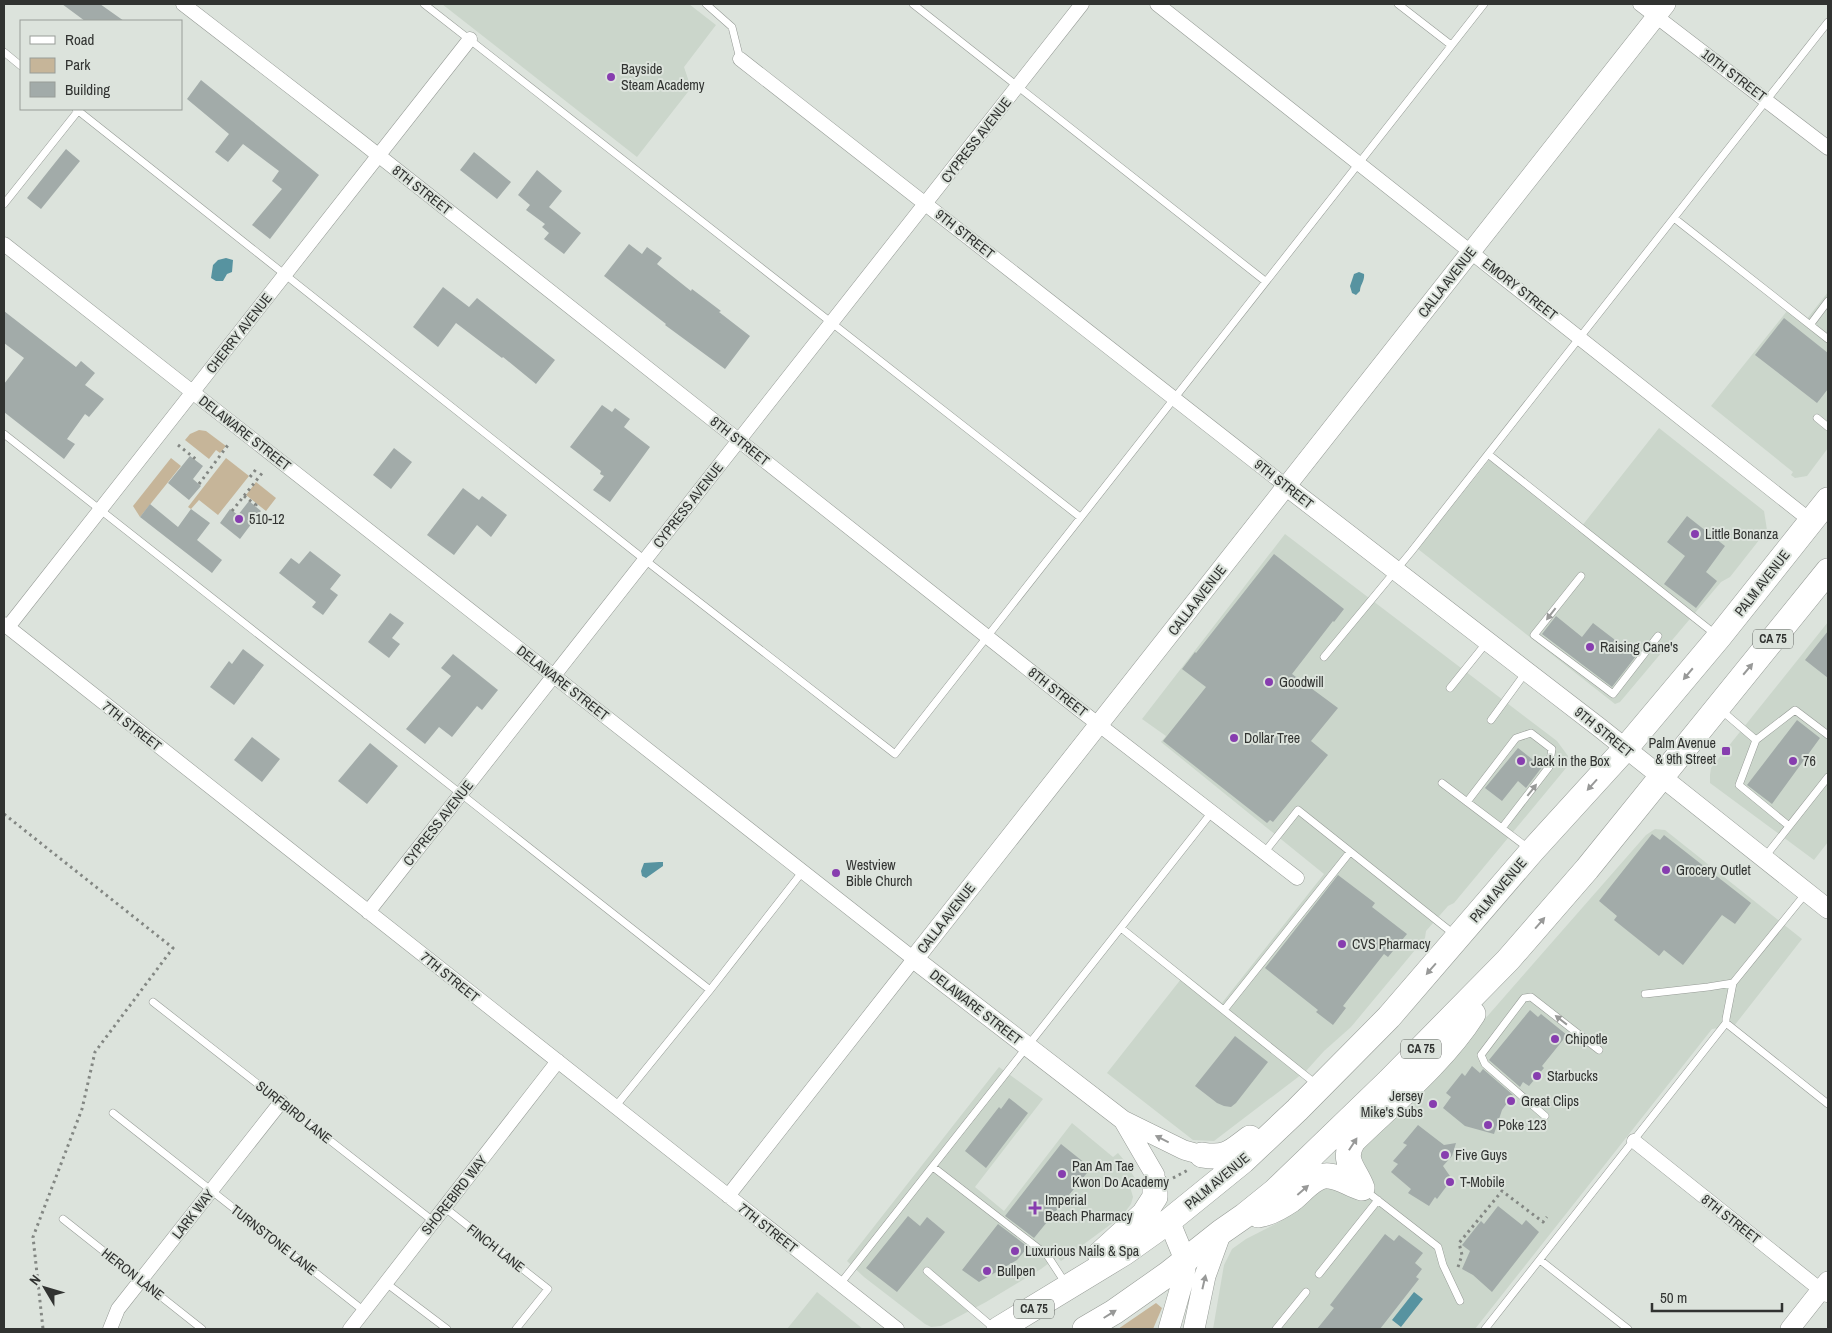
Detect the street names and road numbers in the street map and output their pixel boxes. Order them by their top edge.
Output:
street label: 10TH STREET [1698,45,1770,105]
street label: CYPRESS AVENUE [937,94,1015,186]
street label: 8TH STREET [389,161,455,219]
street label: 9TH STREET [932,205,998,263]
street label: CALLA AVENUE [1414,243,1480,321]
street label: EMORY STREET [1479,254,1561,324]
street label: CHERRY AVENUE [202,289,276,377]
street label: DELAWARE STREET [195,391,295,475]
street label: 8TH STREET [707,412,773,470]
street label: 9TH STREET [1251,455,1317,513]
street label: CYPRESS AVENUE [649,459,727,551]
street label: PALM AVENUE [1730,546,1794,620]
street label: CALLA AVENUE [1164,561,1230,639]
road number: CA 75 [1753,630,1793,648]
street label: DELAWARE STREET [513,641,613,725]
street label: 8TH STREET [1025,663,1091,721]
street label: 7TH STREET [99,697,165,755]
street label: 9TH STREET [1571,703,1637,761]
street label: CYPRESS AVENUE [399,777,477,869]
street label: PALM AVENUE [1466,854,1530,926]
street label: CALLA AVENUE [913,879,979,957]
street label: 7TH STREET [417,948,483,1006]
street label: DELAWARE STREET [926,965,1026,1049]
road number: CA 75 [1401,1040,1441,1058]
street label: SURFBIRD LANE [252,1077,336,1147]
street label: PALM AVENUE [1181,1149,1253,1213]
street label: SHOREBIRD WAY [417,1151,491,1239]
street label: LARK WAY [168,1185,218,1242]
street label: 8TH STREET [1698,1190,1764,1248]
street label: 7TH STREET [735,1199,801,1257]
street label: TURNSTONE LANE [227,1201,321,1279]
street label: FINCH LANE [464,1220,528,1276]
street label: HERON LANE [98,1244,168,1304]
road number: CA 75 [1014,1300,1054,1318]

